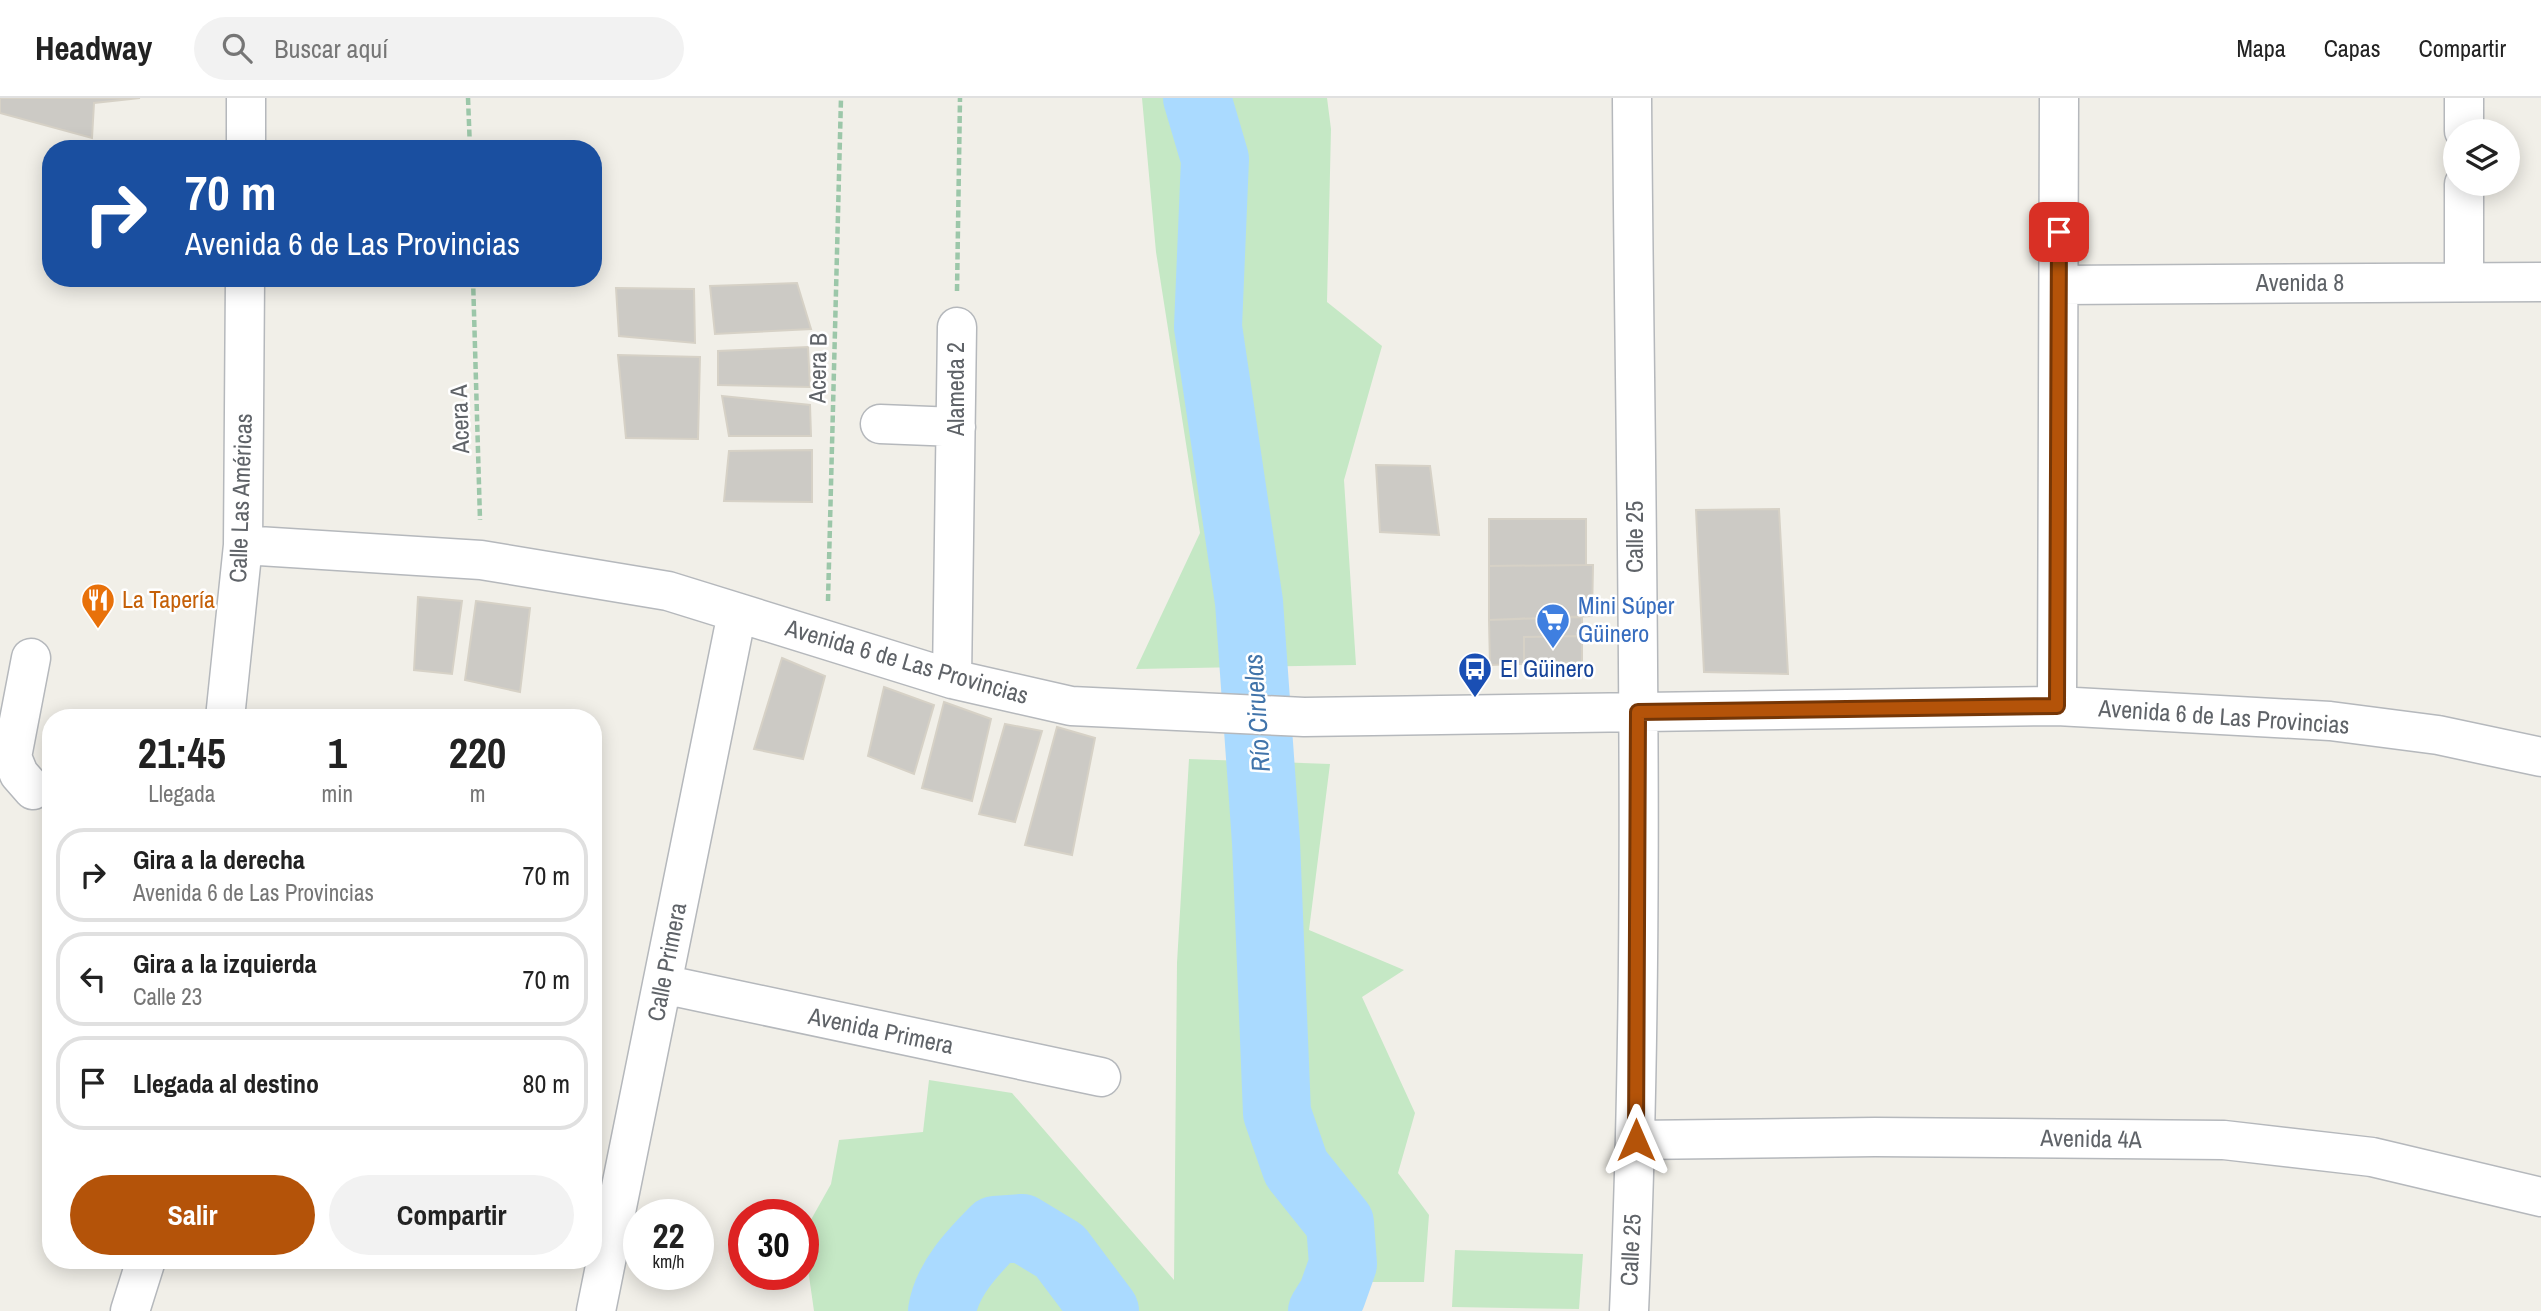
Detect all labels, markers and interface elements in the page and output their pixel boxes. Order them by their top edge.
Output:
search box [194,17,684,80]
text: Headway [35,26,152,70]
icon: search [218,29,256,67]
text: Buscar aquí [274,31,388,66]
text: Mapa [2236,32,2286,64]
text: Capas [2324,32,2381,64]
text: Compartir [2419,32,2506,64]
map controls [2443,119,2520,196]
button: layers [2443,119,2520,196]
text: 70 m [185,159,277,225]
icon: right [70,168,161,259]
pin [2029,202,2089,262]
icon: arrive [2040,213,2078,251]
text: Avenida 6 de Las Provincias [185,222,520,265]
street label: Avenida 8 [2255,266,2344,298]
street label: Acera B [800,333,834,404]
street label: Alameda 2 [939,342,971,437]
street label: Acera A [442,383,476,455]
street label: Calle Las Américas [221,413,259,583]
street label: Calle 25 [1618,501,1650,573]
restaurant icon: La Tapería [79,581,117,630]
place label: La Tapería [122,583,215,615]
place label: Mini Súper Güinero [1578,589,1675,649]
supermarket icon: Mini Súper Güinero [1534,601,1572,650]
street label: Avenida 6 de Las Provincias [781,611,1032,711]
bus stop icon: El Güinero [1456,650,1494,699]
place label: El Güinero [1500,652,1594,684]
water label: Río Ciruelas [1235,653,1278,773]
street label: Avenida 6 de Las Provincias [2097,691,2351,741]
text: 21:45 [138,725,226,781]
text: 1 [328,725,347,781]
text: 220 [449,725,506,781]
text: Llegada [148,778,215,809]
text: min [322,778,353,809]
text: m [470,778,485,809]
text: Gira a la derecha [133,842,305,877]
icon: right [74,856,112,894]
text: 70 m [523,858,570,893]
text: Avenida 6 de Las Provincias [133,877,374,908]
street label: Calle Primera [639,900,693,1024]
text: Gira a la izquierda [133,946,317,981]
icon: left [74,960,112,998]
text: 70 m [523,962,570,997]
text: Calle 23 [133,981,202,1012]
street label: Avenida Primera [805,999,957,1061]
icon: arrive [74,1064,112,1102]
text: Llegada al destino [133,1066,319,1101]
text: 80 m [523,1066,570,1101]
position arrow [1599,1103,1673,1177]
street label: Avenida 4A [2039,1121,2143,1155]
button: Salir [70,1175,315,1255]
button: Compartir [329,1175,574,1255]
speed limit sign: 30 [728,1199,819,1290]
text: 22 [653,1212,684,1259]
street label: Calle 25 [1612,1213,1648,1287]
text: km/h [653,1249,685,1274]

